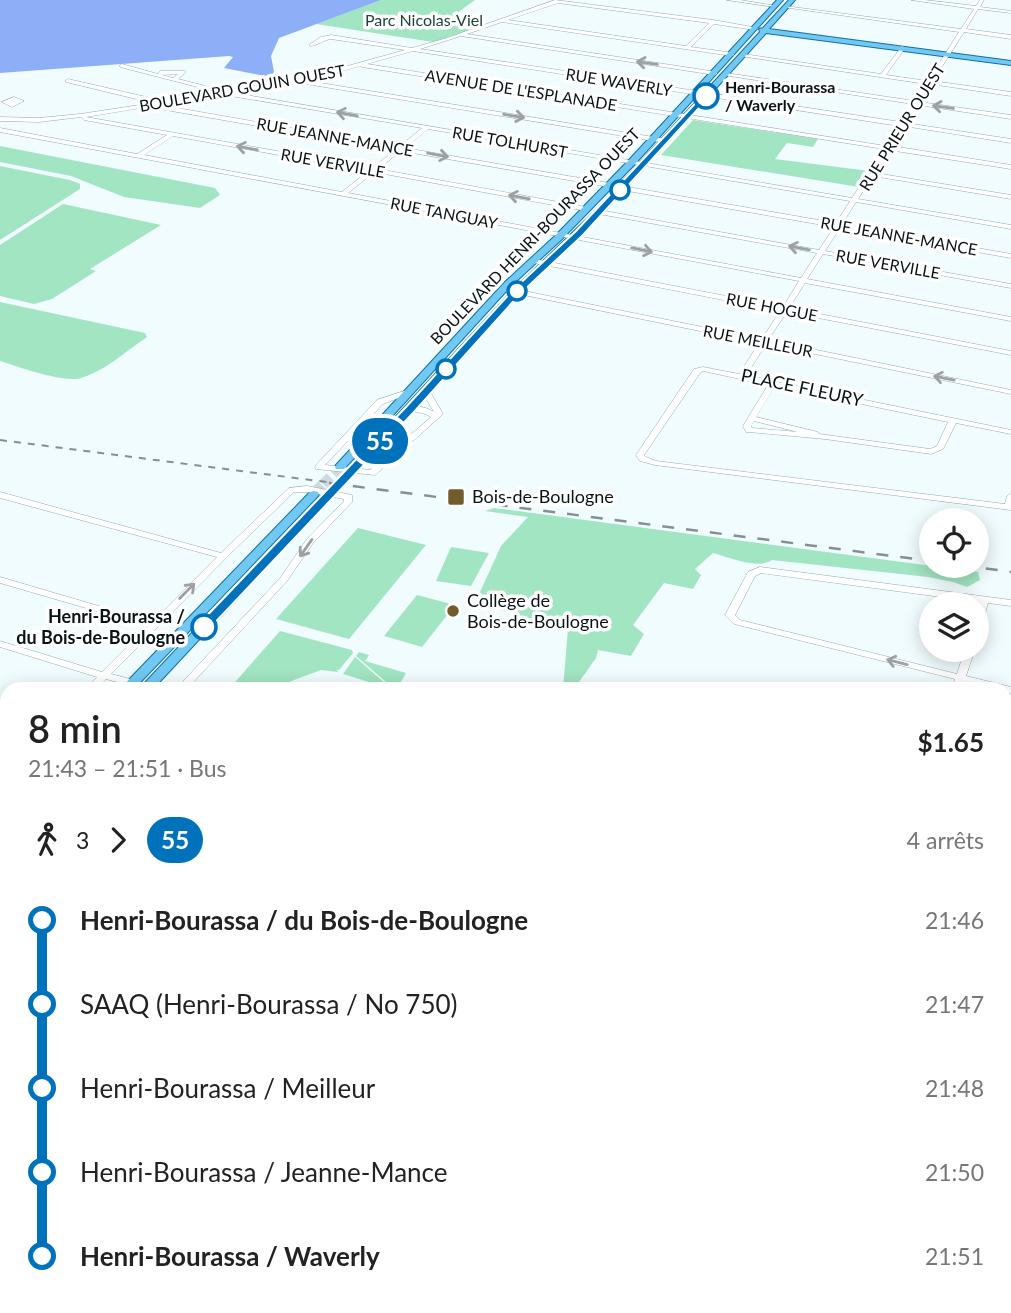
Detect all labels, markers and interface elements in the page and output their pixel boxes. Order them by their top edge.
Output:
park label: Parc Nicolas-Viel [365,10,483,29]
one-way arrow [636,56,659,69]
street label: RUE PRIEUR OUEST [855,59,949,194]
street label: BOULEVARD GOUIN OUEST [138,60,347,115]
street label: RUE WAVERLY [565,64,674,99]
street label: AVENUE DE L'ESPLANADE [424,65,618,114]
place label: Henri-Bourassa / Waverly [725,77,835,114]
marker: Henri-Bourassa / Waverly [693,83,719,109]
one-way arrow [933,100,955,113]
one-way arrow [336,107,359,120]
one-way arrow [502,110,525,123]
street label: RUE JEANNE-MANCE [255,113,415,160]
street label: RUE TOLHURST [451,122,570,161]
street label: BOULEVARD HENRI-BOURASSA OUEST [426,123,644,348]
one-way arrow [236,141,259,154]
street label: RUE VERVILLE [280,144,387,181]
one-way arrow [426,149,449,162]
unlabelled marker [610,180,630,200]
one-way arrow [508,190,531,203]
street label: RUE TANGUAY [389,193,499,232]
street label: RUE JEANNE-MANCE [819,212,979,259]
one-way arrow [788,241,811,254]
one-way arrow [630,244,653,257]
street label: RUE VERVILLE [835,245,942,282]
unlabelled marker [507,281,527,301]
street label: RUE HOGUE [725,288,819,325]
street label: RUE MEILLEUR [702,321,814,360]
unlabelled marker [436,359,456,379]
street label: PLACE FLEURY [739,363,866,411]
one-way arrow [933,371,956,385]
line badge: 55 [348,418,412,464]
text: 55 [366,426,394,455]
place label: Bois-de-Boulogne [472,485,614,507]
marker: Bois-de-Boulogne [446,487,466,507]
map controls [919,508,989,662]
button: locate [919,508,989,578]
one-way arrow [299,538,313,557]
one-way arrow [178,583,195,600]
place label: Collège de Bois-de-Boulogne [467,589,609,632]
button: layers [919,592,989,662]
marker: Collège de Bois-de-Boulogne [445,603,461,619]
place label: Henri-Bourassa / du Bois-de-Boulogne [16,605,185,648]
marker: Henri-Bourassa / du Bois-de-Boulogne [191,614,217,640]
one-way arrow [886,655,909,668]
text: 8 min [28,705,122,751]
text: $1.65 [918,726,984,758]
text: 21:43 – 21:51 · Bus [28,754,227,782]
icon: walk [28,821,66,859]
icon: forward [99,821,137,859]
text: 55 [161,825,189,854]
text: 3 [76,826,89,854]
text: 4 arrêts [907,826,984,854]
text: Henri-Bourassa / du Bois-de-Boulogne [80,904,528,936]
text: 21:46 [925,906,984,934]
text: SAAQ (Henri-Bourassa / No 750) [80,988,458,1020]
text: 21:47 [925,990,984,1018]
text: Henri-Bourassa / Meilleur [80,1072,375,1104]
text: 21:48 [925,1074,984,1102]
text: Henri-Bourassa / Jeanne-Mance [80,1156,447,1188]
text: 21:50 [925,1158,984,1186]
text: Henri-Bourassa / Waverly [80,1240,380,1272]
text: 21:51 [925,1242,984,1270]

